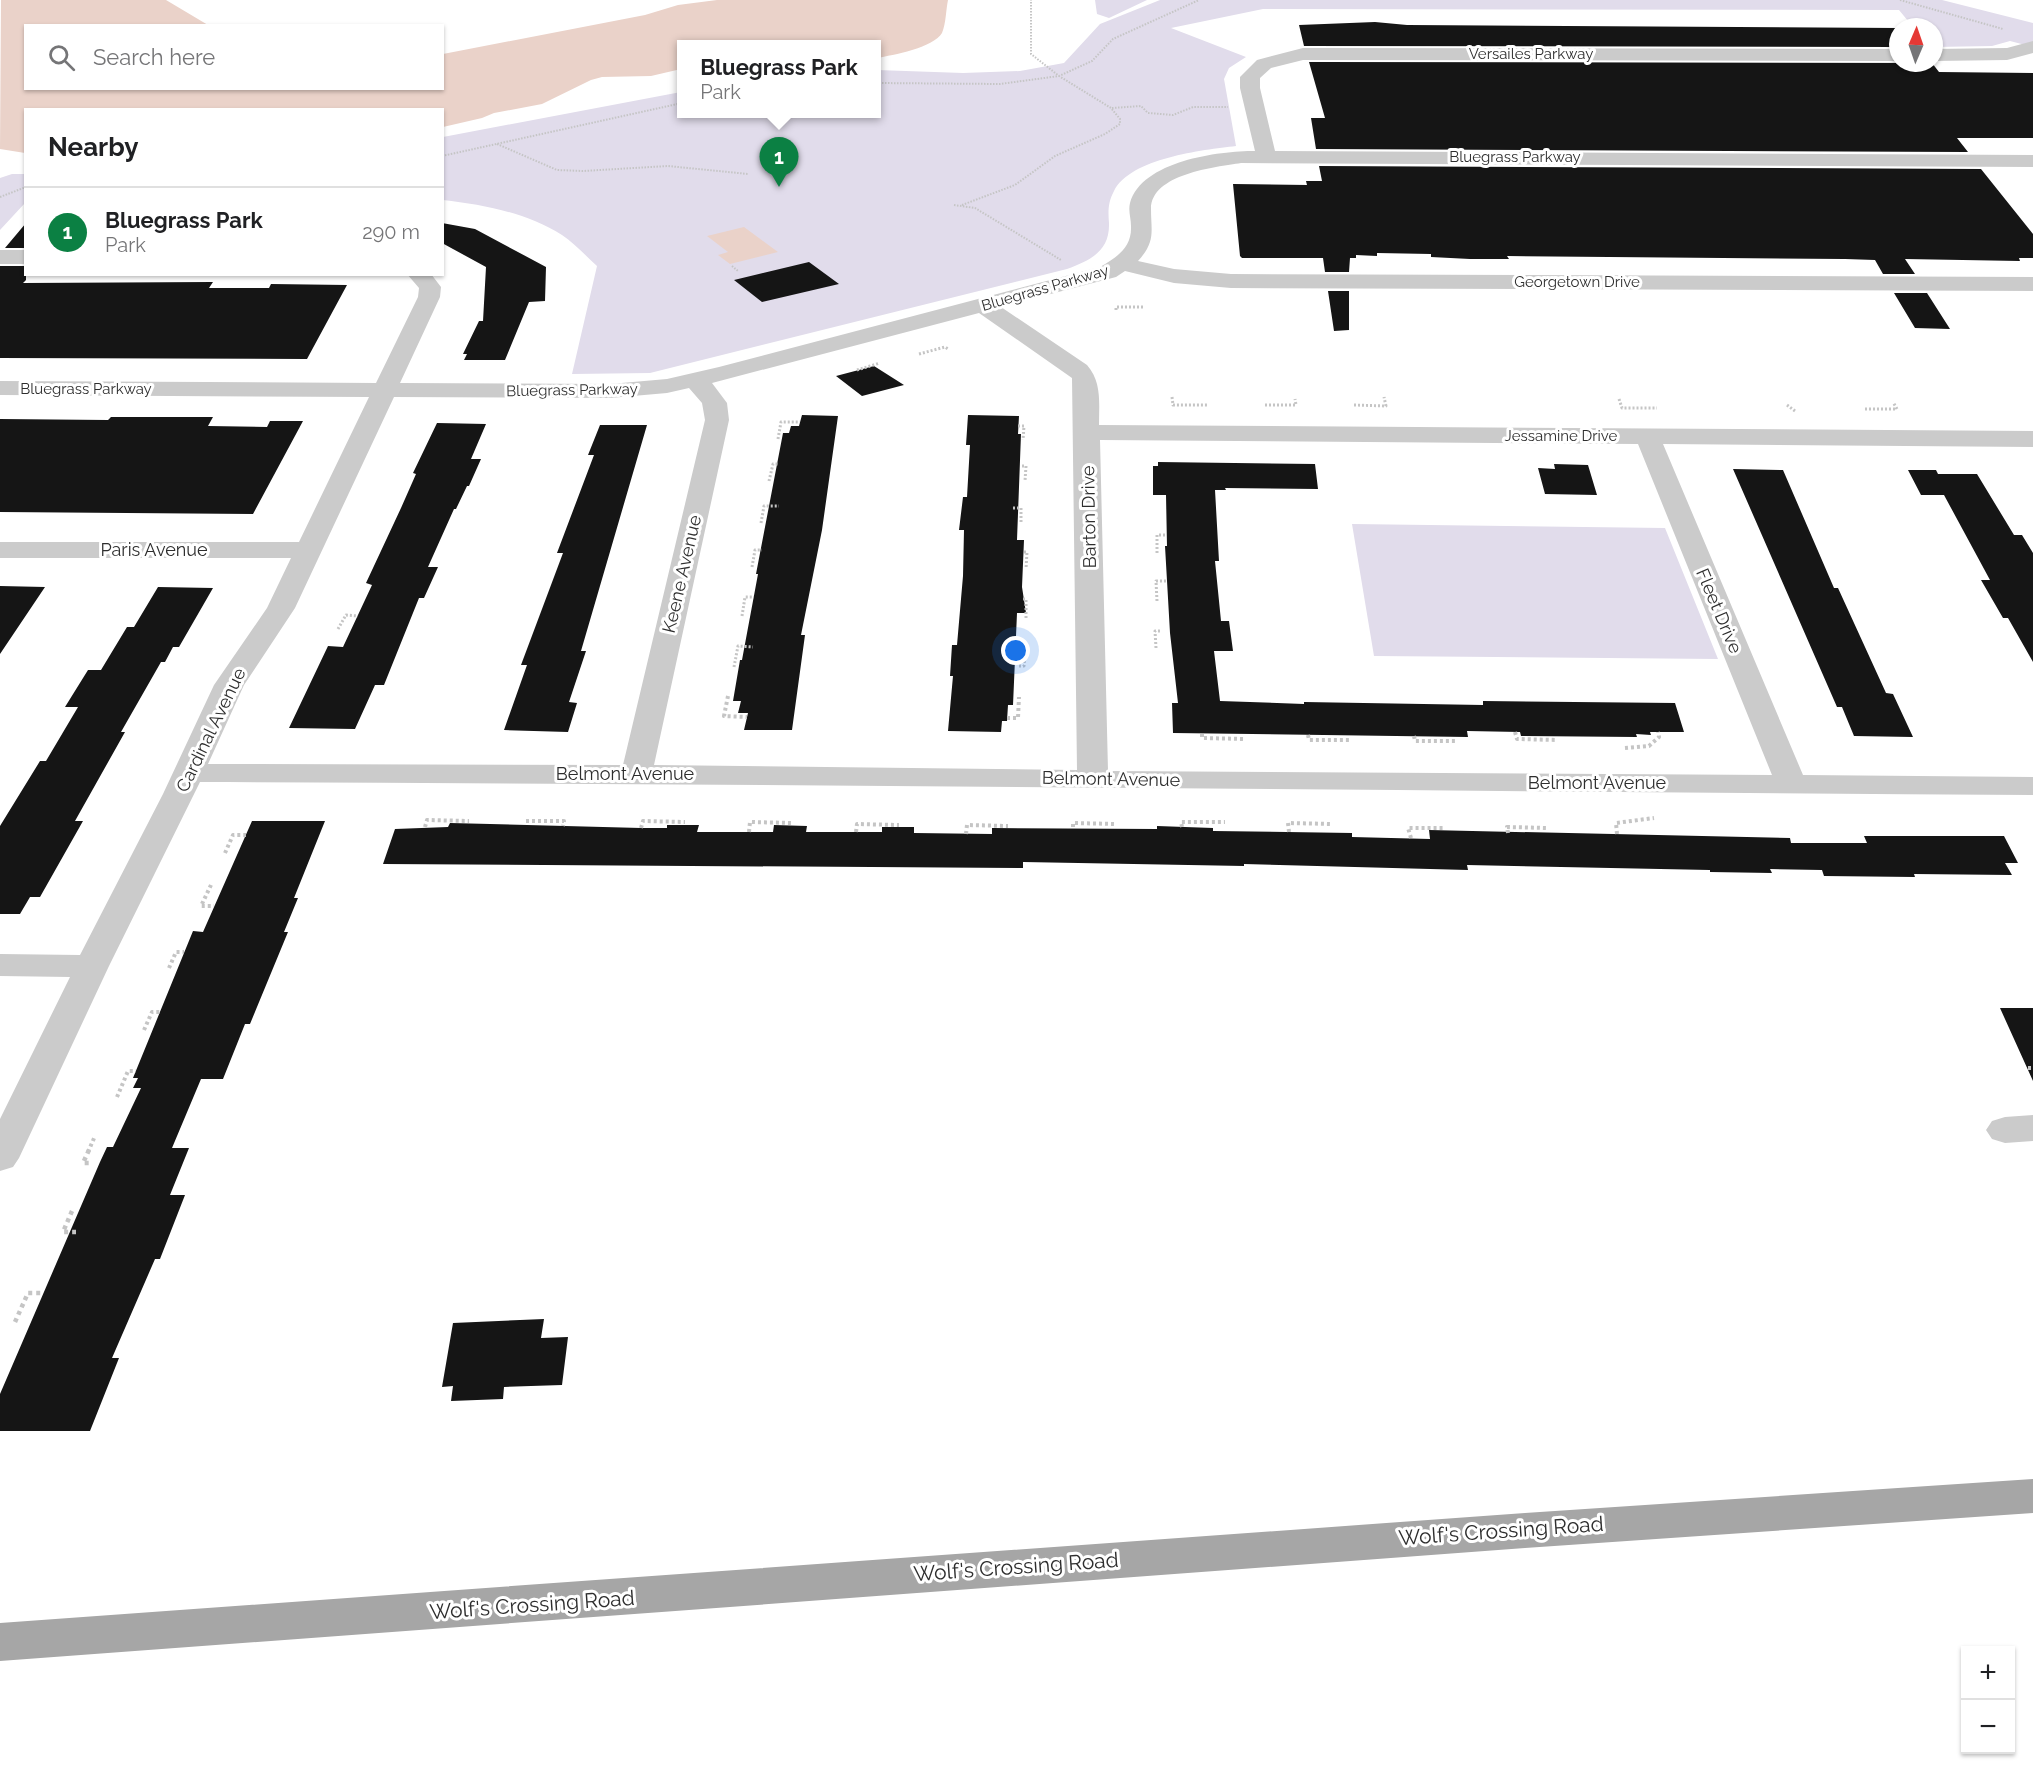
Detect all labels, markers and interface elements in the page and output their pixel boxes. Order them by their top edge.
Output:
north arrow [1889,18,1943,72]
search box [24,24,444,90]
popup [677,40,881,118]
icon: search [45,41,78,74]
text: Search here [93,44,215,70]
street label: Versailes Parkway [1469,45,1593,63]
text: Bluegrass Park [700,54,858,80]
text: Park [700,80,741,104]
text: Nearby [48,132,138,162]
pin: 1 [760,138,798,187]
street label: Bluegrass Parkway [1449,148,1581,166]
text: Bluegrass Park [105,207,263,233]
text: 1 [63,220,72,244]
text: 290 m [362,220,420,244]
text: Park [105,233,146,257]
street label: Bluegrass Parkway [979,261,1111,315]
street label: Georgetown Drive [1514,273,1640,291]
street label: Bluegrass Parkway [20,380,152,398]
street label: Bluegrass Parkway [506,380,638,400]
street label: Jessamine Drive [1505,427,1618,445]
street label: Barton Drive [1077,465,1100,569]
street label: Keene Avenue [658,512,705,635]
street label: Paris Avenue [100,539,208,560]
street label: Fleet Drive [1692,565,1747,657]
your location [1001,636,1030,665]
street label: Cardinal Avenue [171,664,250,795]
street label: Belmont Avenue [556,763,695,784]
street label: Belmont Avenue [1042,767,1181,790]
street label: Belmont Avenue [1528,772,1667,793]
street label: Wolf's Crossing Road [1398,1511,1604,1550]
street label: Wolf's Crossing Road [913,1547,1119,1586]
street label: Wolf's Crossing Road [429,1585,635,1624]
map controls [1961,1646,2015,1754]
button: + [1961,1646,2015,1700]
button: − [1961,1700,2015,1754]

